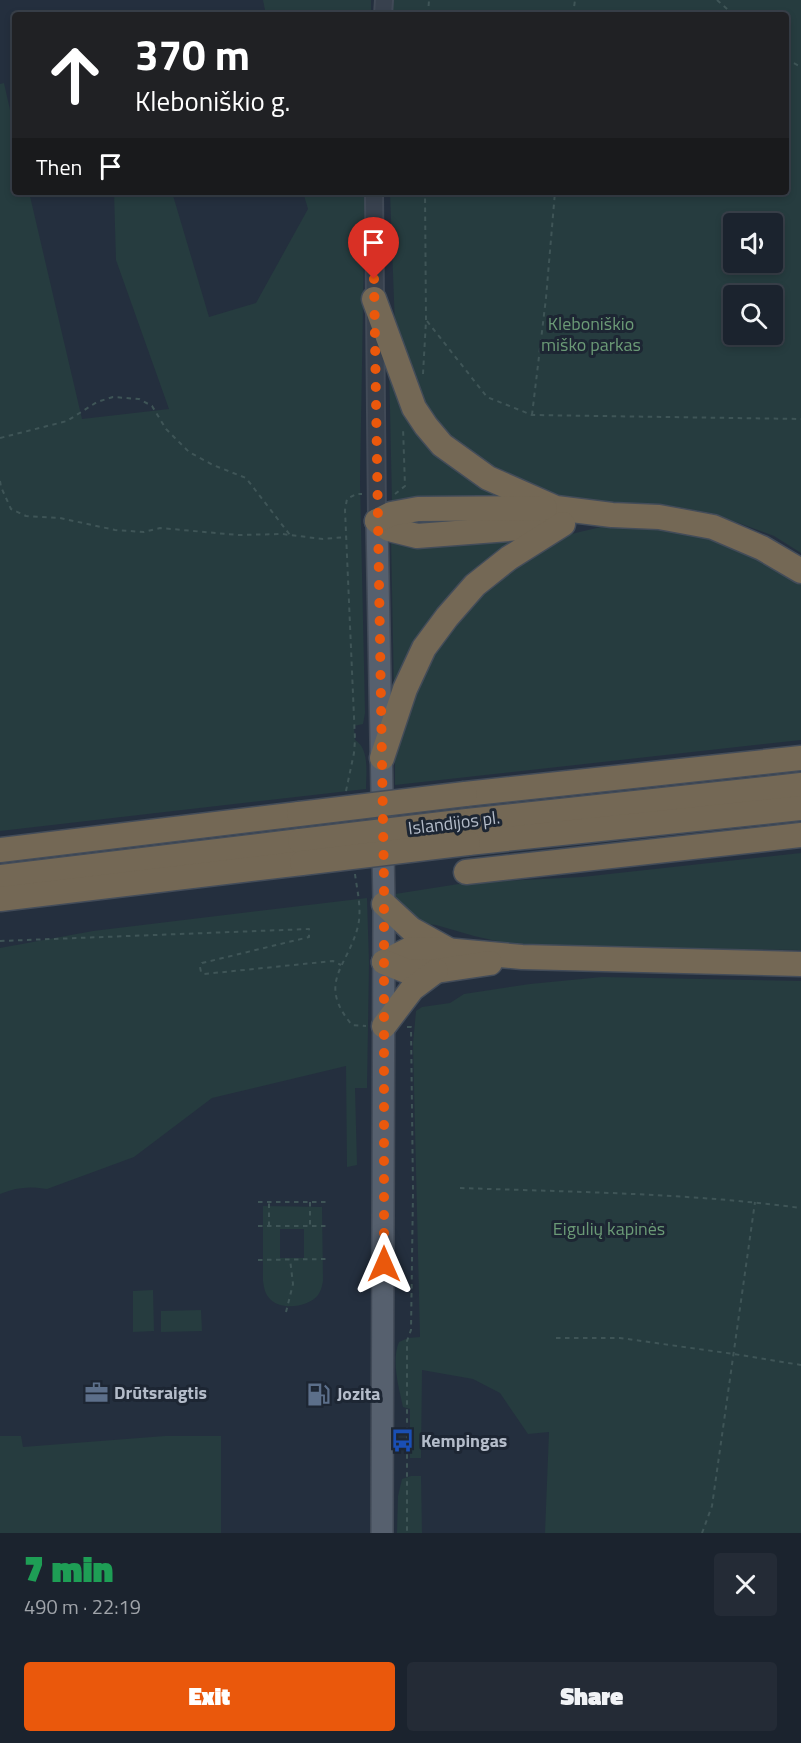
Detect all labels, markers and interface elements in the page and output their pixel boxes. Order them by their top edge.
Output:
text: 370 m [135,22,250,86]
icon: ahead [36,36,114,114]
text: Kleboniškio g. [135,80,290,121]
text: Then [36,150,82,184]
icon: arrive [94,150,127,183]
map controls [723,213,783,345]
button: sound [723,213,783,273]
pin [348,217,399,279]
icon: arrive [357,226,390,259]
button: search [723,285,783,345]
park label: Kleboniškio miško parkas [541,310,641,358]
street label: Islandijos pl. [406,803,501,842]
park label: Eigulių kapinės [553,1215,665,1242]
position arrow [352,1232,416,1296]
place label: Drūtsraigtis [114,1379,207,1406]
office icon: Drūtsraigtis [83,1380,109,1406]
place label: Jozita [337,1380,381,1407]
fuel station icon: Jozita [306,1381,332,1407]
place label: Kempingas [421,1427,507,1454]
bus stop icon: Kempingas [390,1428,416,1454]
text: 7 min [24,1541,113,1596]
button: close [714,1553,777,1616]
text: 490 m · 22:19 [24,1591,141,1622]
button: Exit [24,1662,395,1731]
button: Share [407,1662,777,1731]

